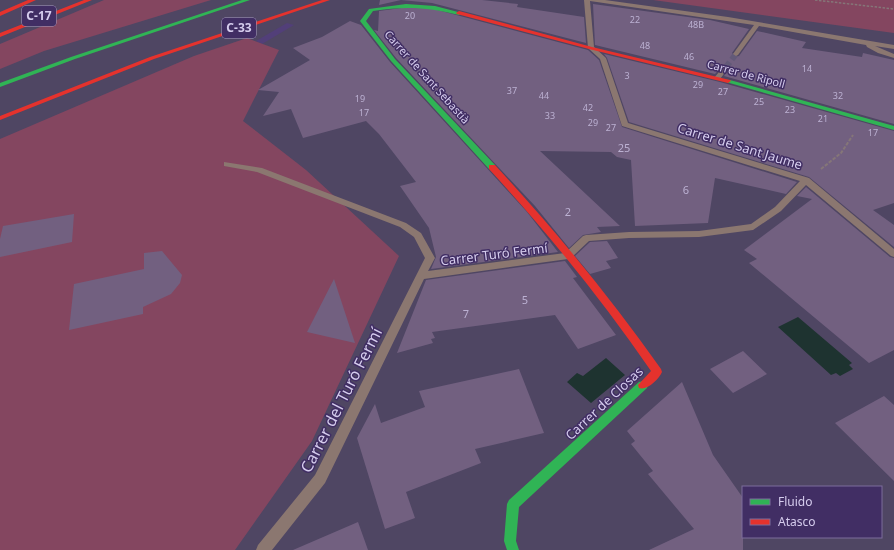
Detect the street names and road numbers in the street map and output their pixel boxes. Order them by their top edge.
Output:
road number: C-17 [22,6,56,26]
road number: C-33 [222,18,256,38]
street label: Carrer de Sant Sebastià [381,27,473,127]
street label: Carrer de Ripoll [705,56,787,91]
street label: Carrer de Sant Jaume [675,118,805,174]
street label: Carrer Turó Fermí [439,238,549,270]
street label: Carrer del Turó Fermí [295,323,388,476]
street label: Carrer de Closas [561,362,647,444]

